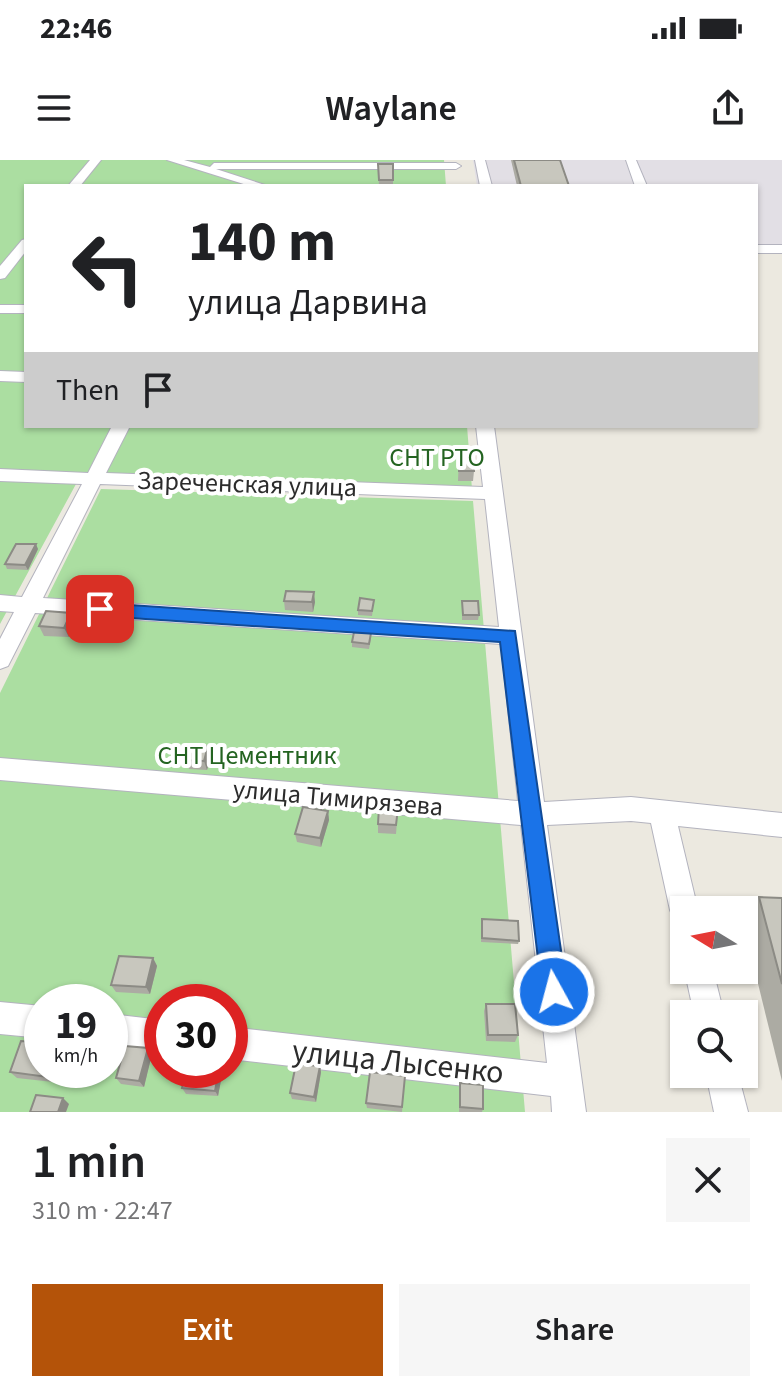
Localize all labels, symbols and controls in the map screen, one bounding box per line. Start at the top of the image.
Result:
text: 22:46 [40,7,112,50]
text: Waylane [325,83,457,134]
icon: menu [32,86,76,130]
icon: share [706,86,750,130]
text: 140 m [188,203,336,282]
icon: left [56,216,160,320]
text: улица Дарвина [188,277,428,328]
icon: arrive [136,368,180,412]
text: Then [56,369,120,412]
park label: СНТ РТО [389,439,485,476]
street label: Зареченская улица [136,462,358,506]
pin [66,575,134,643]
icon: arrive [78,587,122,631]
park label: СНТ Цементник [158,737,337,774]
street label: улица Тимирязева [231,770,445,826]
north arrow [670,896,758,984]
map controls [670,896,758,1088]
position arrow [512,950,596,1034]
speed limit sign: 30 [144,984,248,1088]
text: 19 [55,997,97,1054]
button: search [670,1000,758,1088]
street label: улица Лысенко [290,1028,506,1096]
text: km/h [54,1042,98,1070]
text: 1 min [32,1128,146,1196]
button: close [666,1138,750,1222]
text: 310 m · 22:47 [32,1192,173,1229]
button: Exit [32,1284,383,1376]
button: Share [399,1284,750,1376]

